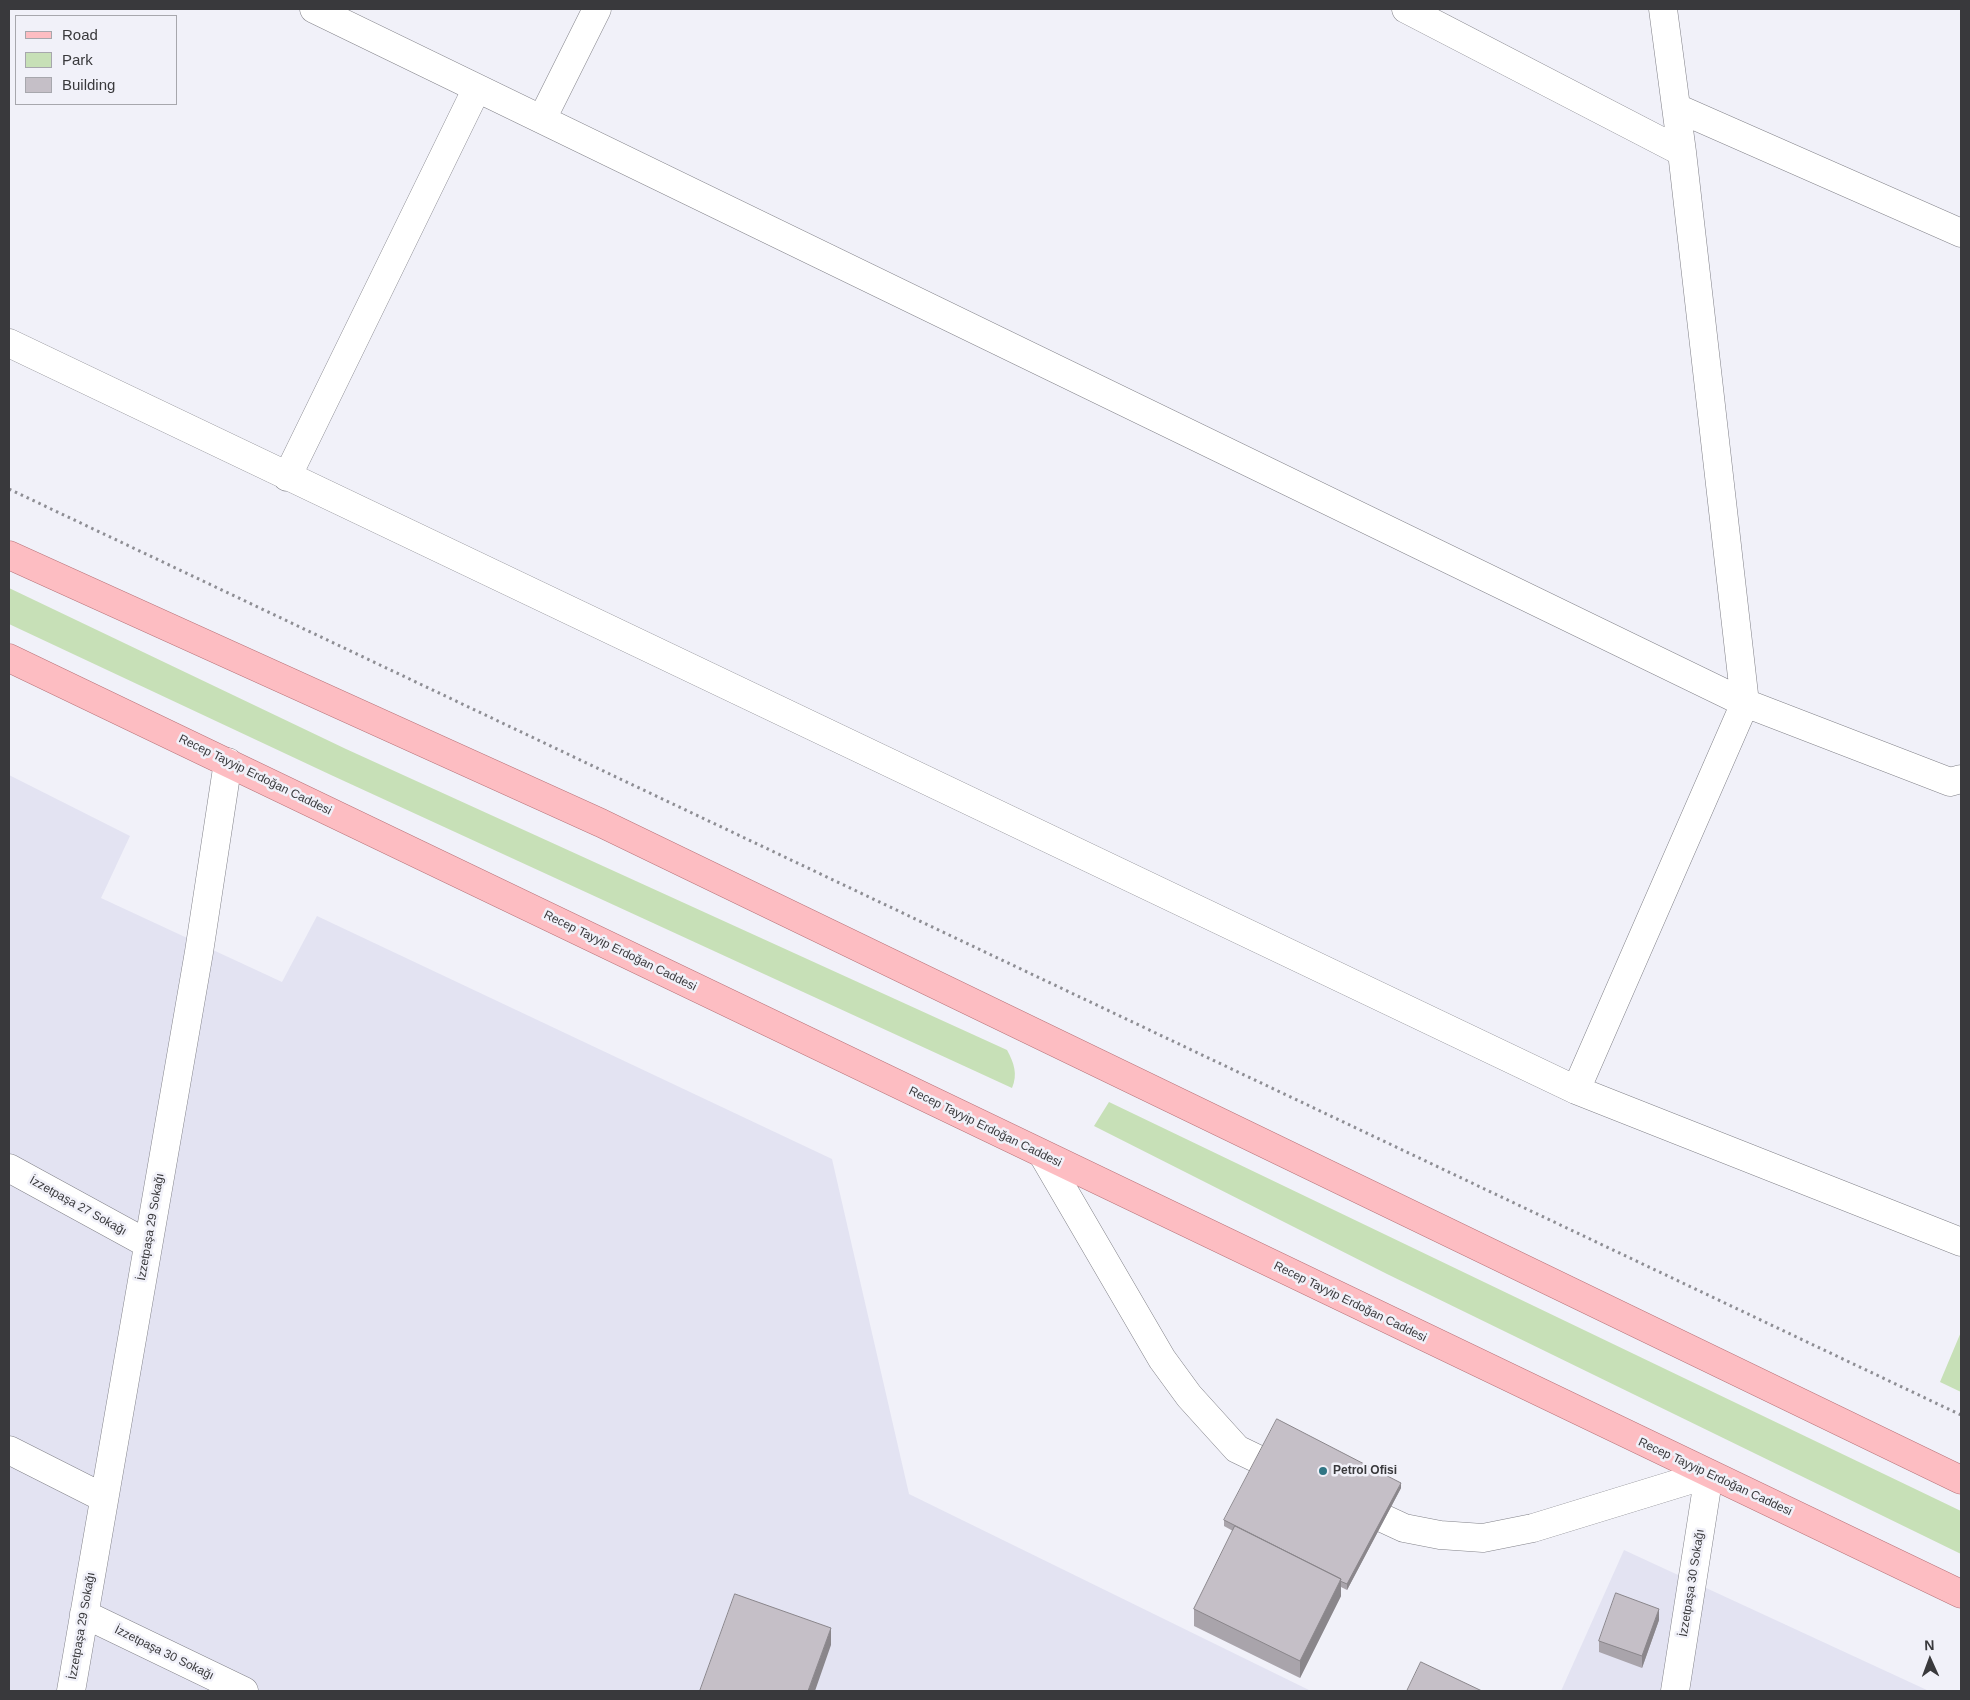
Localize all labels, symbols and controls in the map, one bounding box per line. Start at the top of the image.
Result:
legend [15,15,178,105]
text: Road [62,26,98,43]
text: Park [62,51,93,68]
text: Building [62,76,115,93]
street label: Recep Tayyip Erdoğan Caddesi [176,732,334,818]
street label: Recep Tayyip Erdoğan Caddesi [541,908,699,994]
street label: Recep Tayyip Erdoğan Caddesi [906,1084,1064,1170]
street label: İzzetpaşa 29 Sokağı [134,1172,168,1282]
street label: İzzetpaşa 27 Sokağı [27,1173,129,1239]
street label: Recep Tayyip Erdoğan Caddesi [1271,1259,1429,1345]
street label: Recep Tayyip Erdoğan Caddesi [1636,1435,1794,1519]
place label: Petrol Ofisi [1333,1464,1397,1478]
marker: Petrol Ofisi [1317,1465,1329,1477]
street label: İzzetpaşa 30 Sokağı [1676,1528,1708,1638]
street label: İzzetpaşa 29 Sokağı [65,1571,99,1681]
street label: İzzetpaşa 30 Sokağı [112,1623,216,1683]
north arrow [1905,1635,1955,1685]
text: N [1924,1637,1935,1653]

